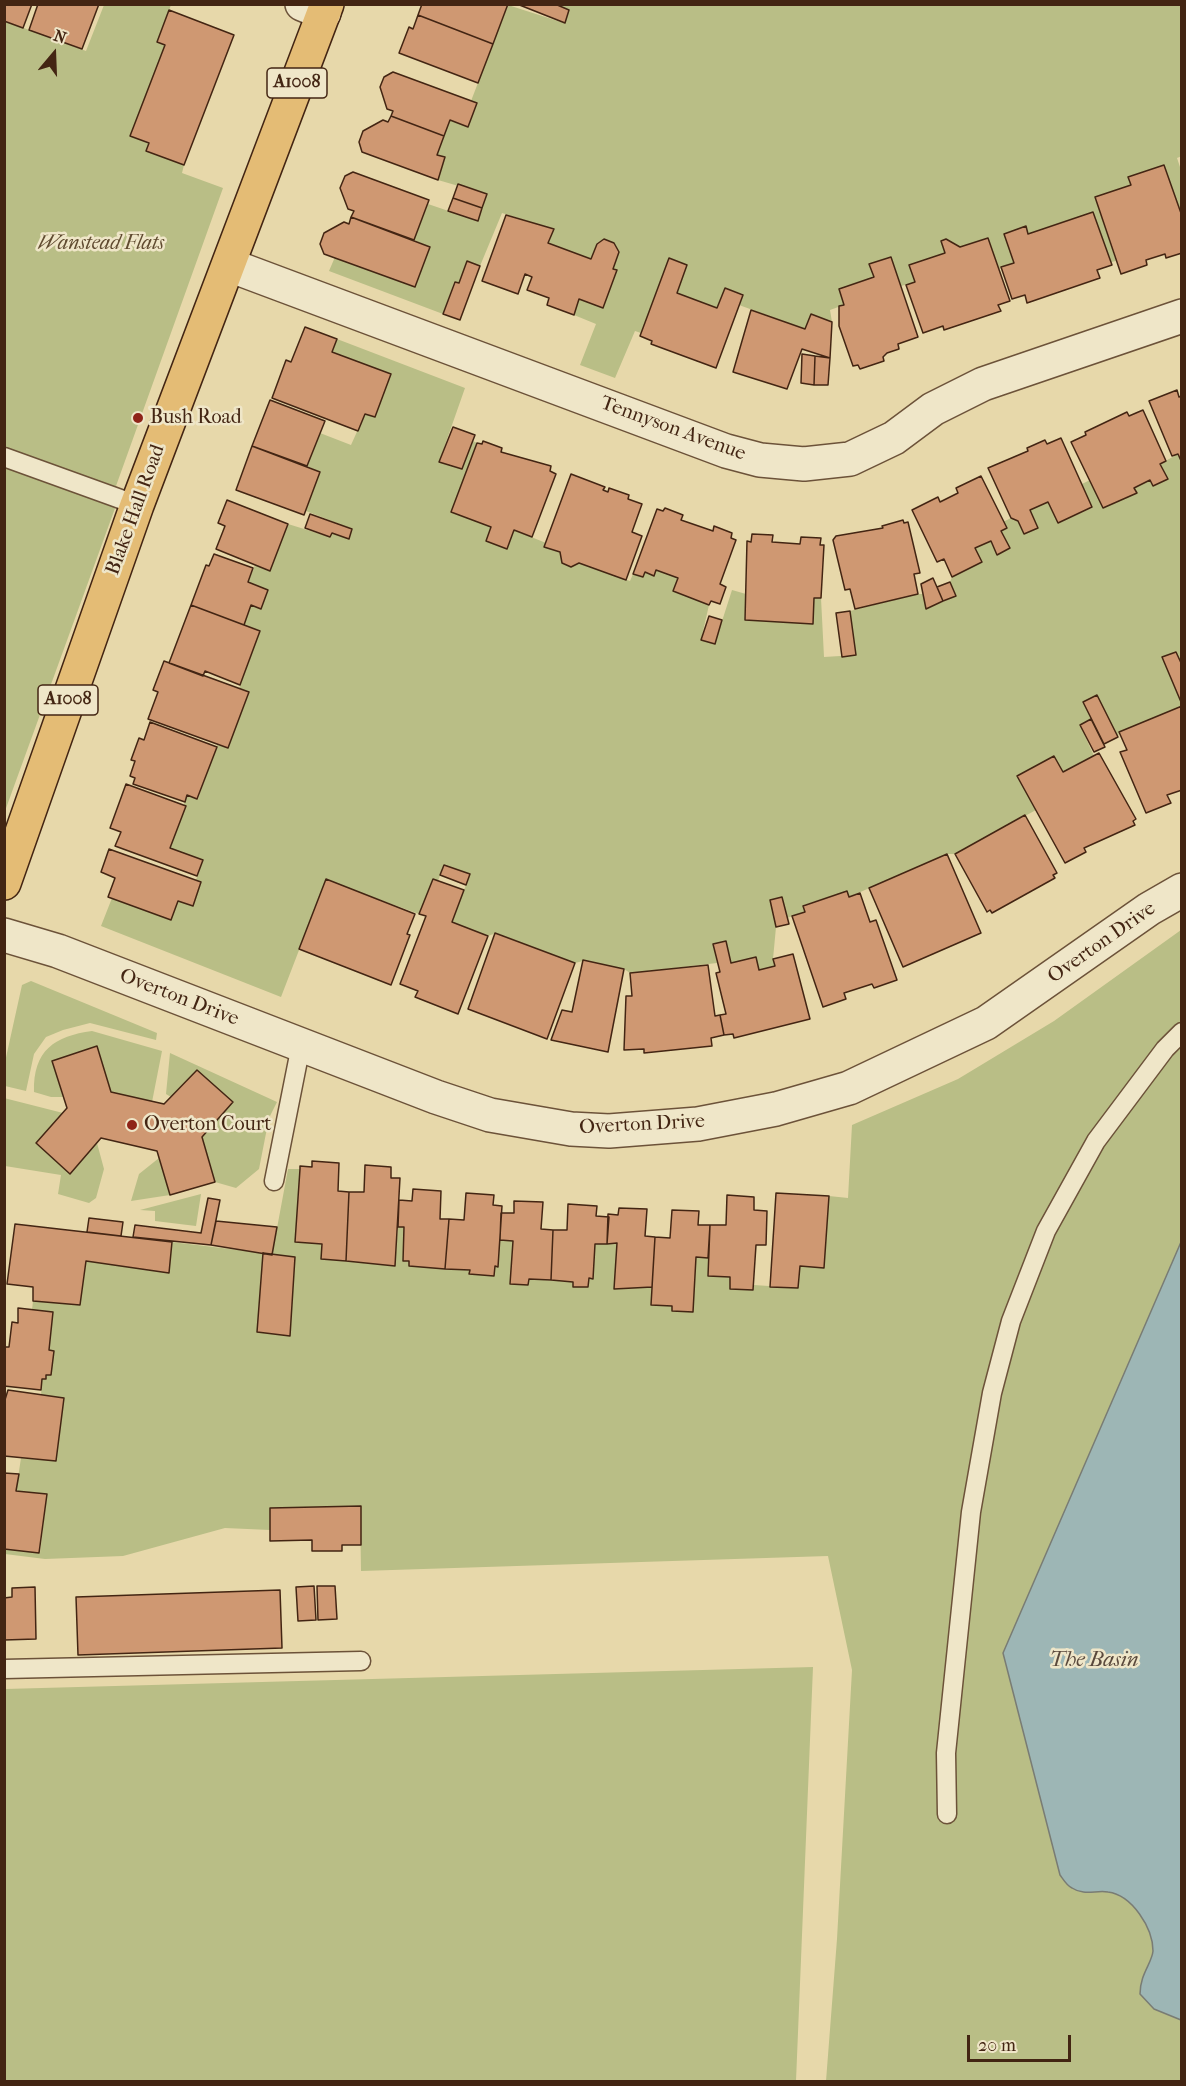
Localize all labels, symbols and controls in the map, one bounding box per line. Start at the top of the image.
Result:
north arrow [24,24,84,84]
text: N [51,26,69,47]
road number: A1008 [267,68,327,98]
park label: Wanstead Flats [38,232,164,256]
street label: Tennyson Avenue [597,392,749,466]
place label: Bush Road [150,406,242,430]
marker: Bush Road [131,411,145,425]
street label: Blake Hall Road [101,442,171,578]
road number: A1008 [38,685,98,715]
street label: Overton Drive [1044,897,1160,989]
street label: Overton Drive [116,964,242,1032]
street label: Overton Drive [579,1110,705,1140]
place label: Overton Court [144,1113,272,1137]
marker: Overton Court [125,1118,139,1132]
water label: The Basin [1050,1648,1138,1674]
scale bar [970,2023,1074,2061]
text: 20 m [978,2035,1016,2056]

